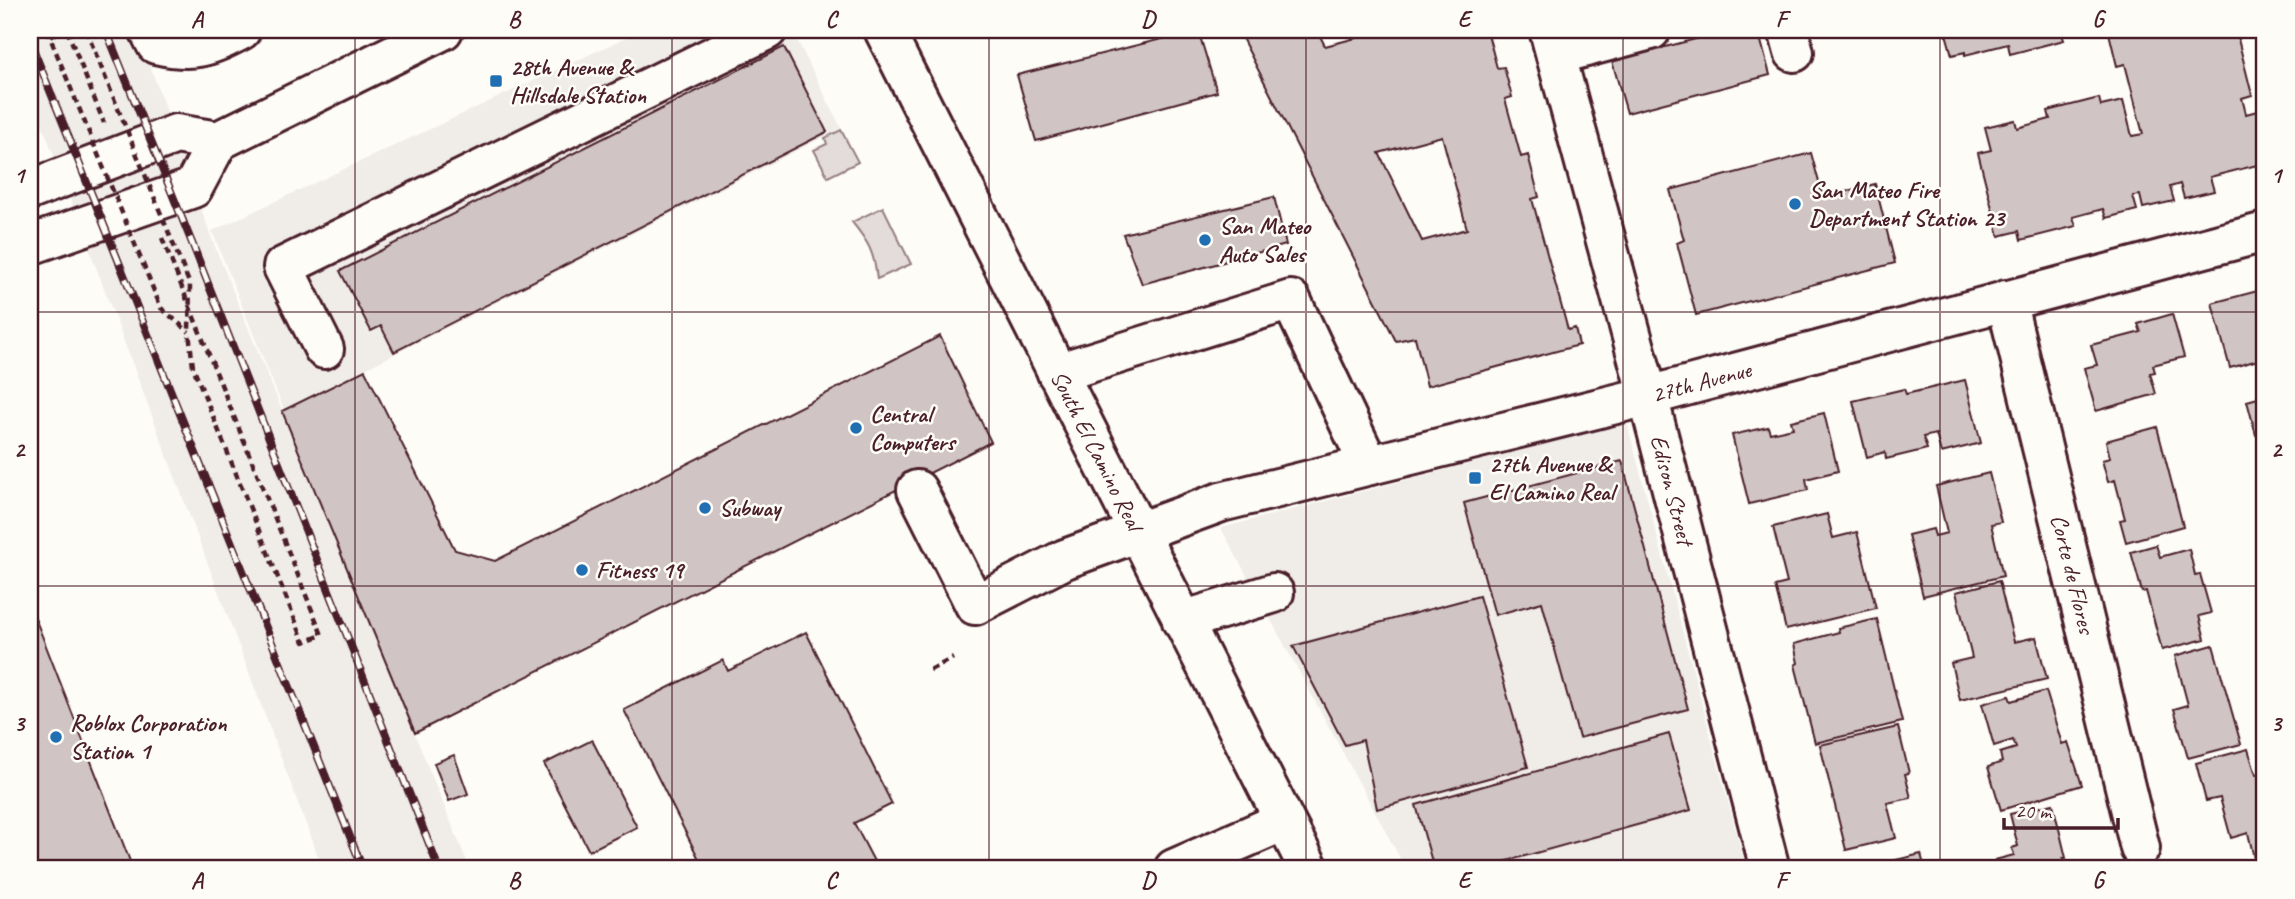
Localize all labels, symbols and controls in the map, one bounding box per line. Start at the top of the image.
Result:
text: A [191,5,205,34]
text: B [508,5,522,34]
text: C [826,5,840,34]
text: D [1141,5,1157,34]
text: E [1458,5,1474,34]
text: F [1776,5,1792,34]
text: G [2092,5,2107,34]
place label: 28th Avenue & Hillsdale Station [510,52,647,110]
marker: 28th Avenue & Hillsdale Station [488,73,504,89]
text: 1 [14,161,27,190]
text: 1 [2271,161,2284,190]
place label: San Mateo Fire Department Station 23 [1809,175,2006,233]
marker: San Mateo Fire Department Station 23 [1787,196,1803,212]
place label: San Mateo Auto Sales [1219,211,1312,269]
marker: San Mateo Auto Sales [1197,232,1213,248]
street label: 27th Avenue [1648,354,1756,409]
street label: South El Camino Real [1044,365,1152,539]
place label: Central Computers [870,399,957,457]
marker: Central Computers [848,420,864,436]
street label: Edison Street [1644,432,1701,551]
text: 2 [14,435,27,464]
text: 2 [2271,435,2284,464]
place label: 27th Avenue & El Camino Real [1489,449,1619,507]
marker: 27th Avenue & El Camino Real [1467,470,1483,486]
place label: Subway [719,493,783,523]
marker: Subway [697,500,713,516]
street label: Corte de Flores [2044,511,2102,638]
place label: Fitness 19 [596,555,686,585]
marker: Fitness 19 [574,562,590,578]
place label: Roblox Corporation Station 1 [70,708,228,766]
text: 3 [14,709,27,738]
text: 3 [2271,709,2284,738]
marker: Roblox Corporation Station 1 [48,729,64,745]
scale bar [2004,787,2118,831]
text: 20 m [2015,798,2053,824]
text: A [191,866,205,895]
text: B [508,866,522,895]
text: C [826,866,840,895]
text: D [1141,866,1157,895]
text: E [1458,866,1474,895]
text: F [1776,866,1792,895]
text: G [2092,866,2107,895]

